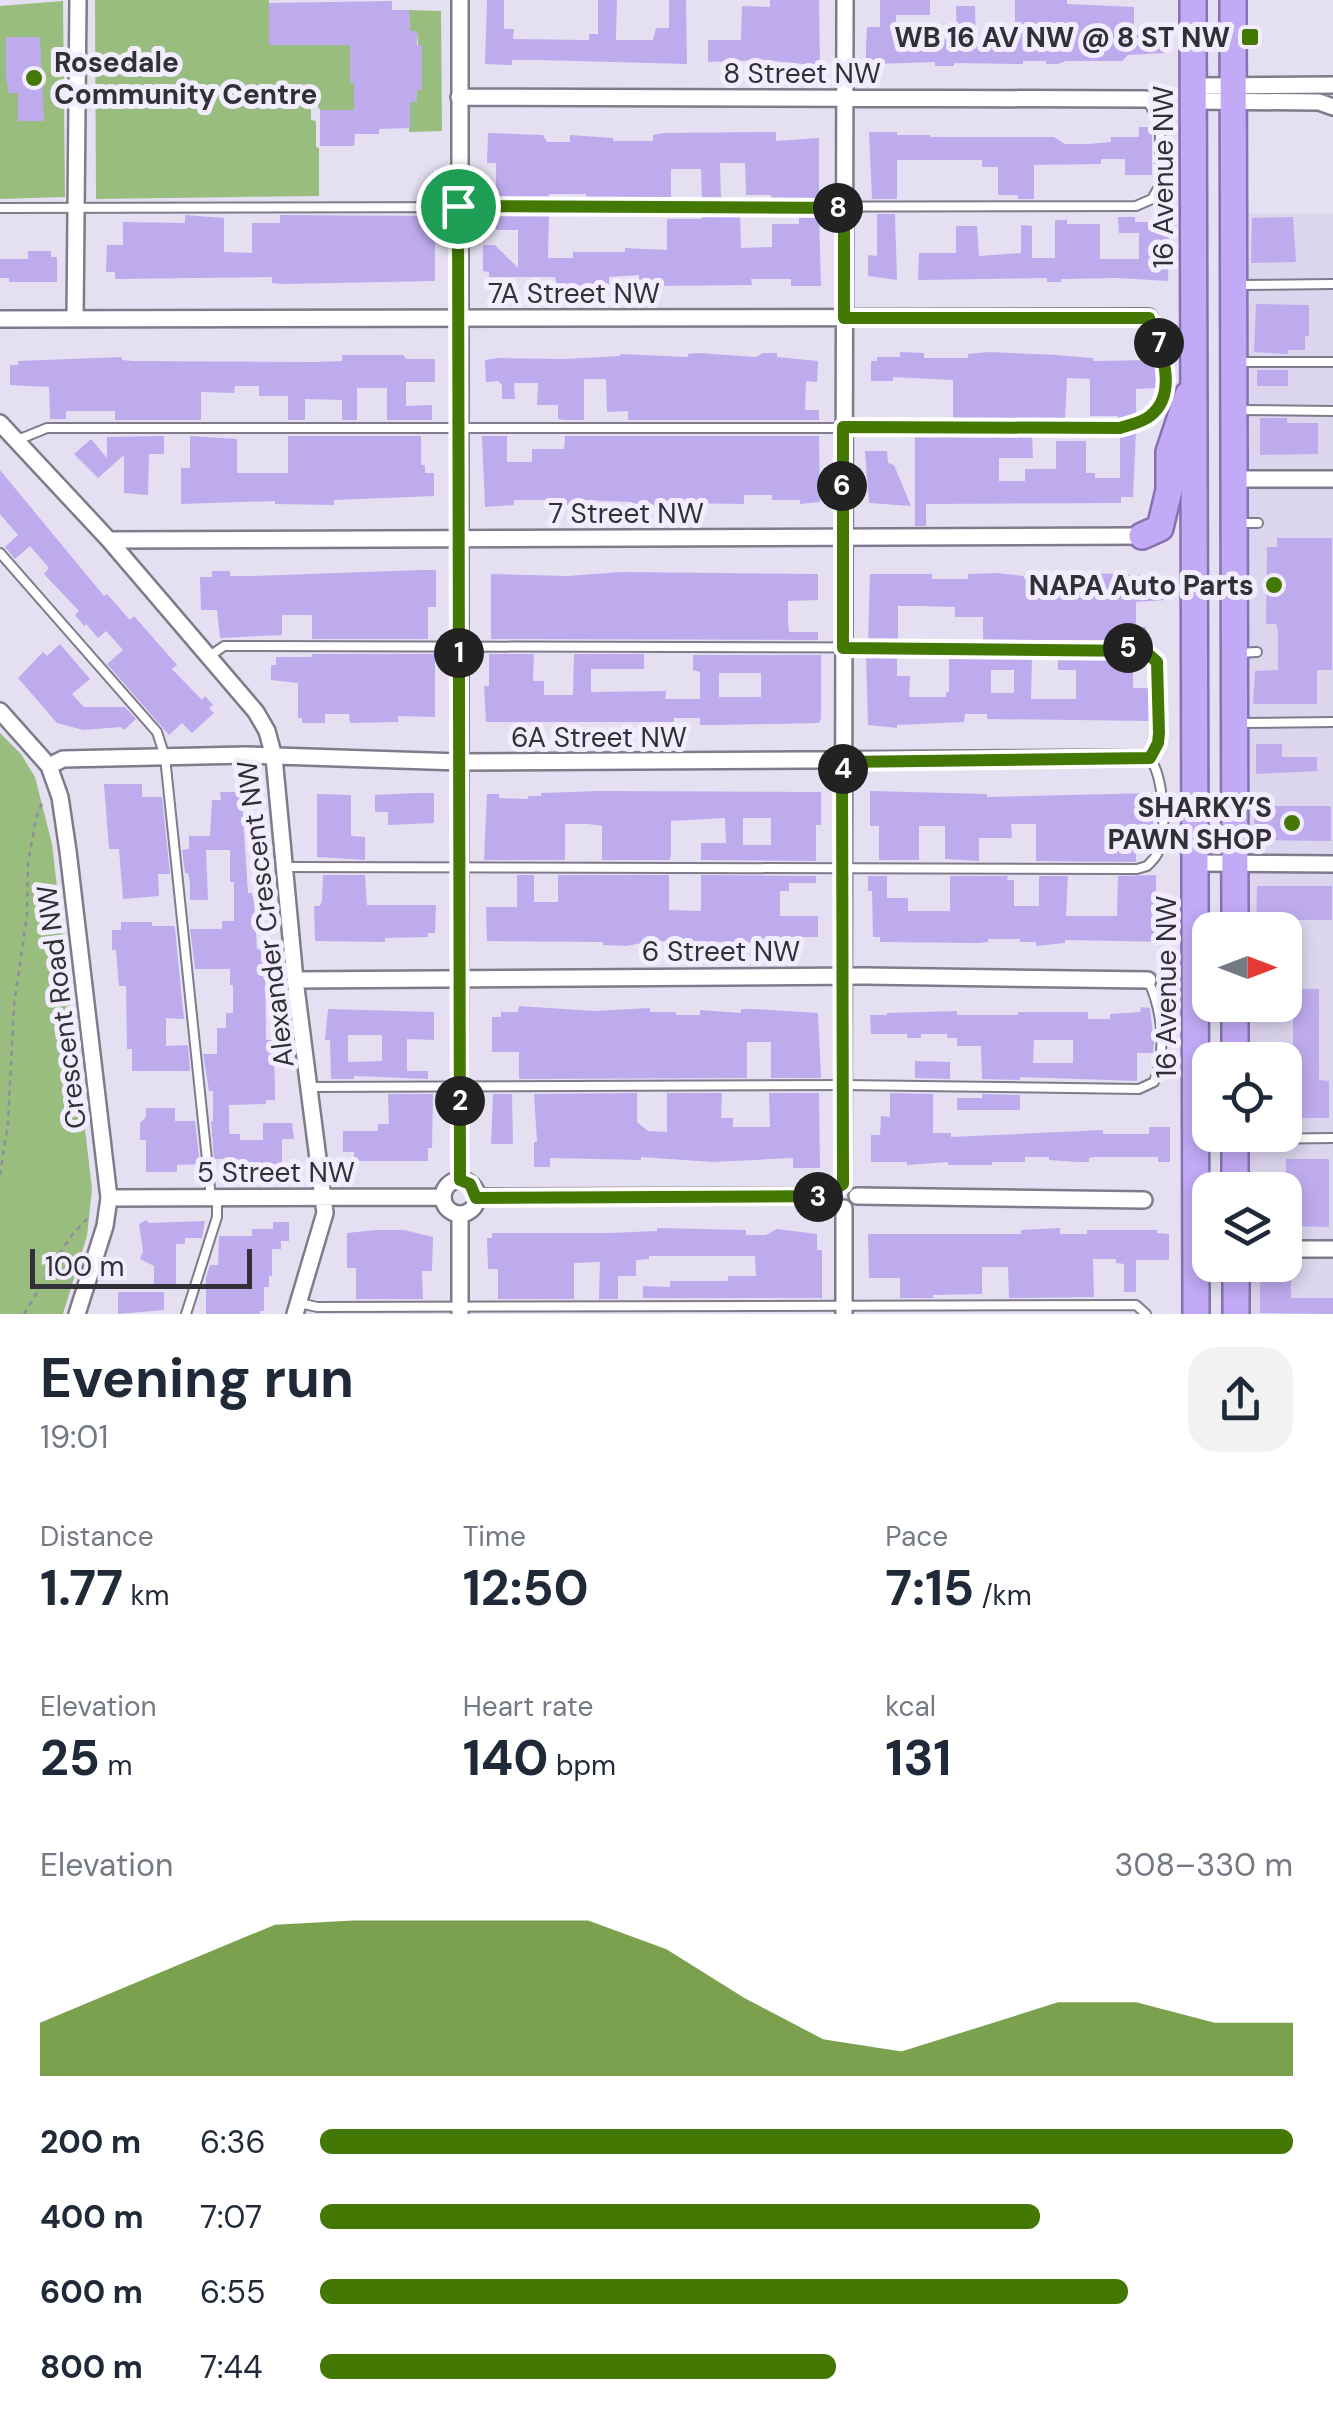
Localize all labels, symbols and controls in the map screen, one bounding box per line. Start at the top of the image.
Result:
place label: WB 16 AV NW @ 8 ST NW [894,19,1230,56]
marker: WB 16 AV NW @ 8 ST NW [1239,26,1261,48]
place label: Rosedale Community Centre [54,44,317,113]
street label: 8 Street NW [723,55,881,92]
marker: Rosedale Community Centre [23,67,45,89]
street label: 16 Avenue NW [1145,86,1182,268]
pin [416,164,501,249]
icon: arrive [431,179,486,234]
pin: 8 [813,183,863,233]
text: 8 [829,189,847,226]
street label: 7A Street NW [488,275,660,312]
pin: 7 [1134,318,1184,368]
text: 7 [1151,324,1167,361]
pin: 6 [817,461,867,511]
text: 6 [833,467,851,504]
street label: 7 Street NW [548,495,704,532]
place label: NAPA Auto Parts [1029,567,1254,604]
marker: NAPA Auto Parts [1263,574,1285,596]
pin: 5 [1103,623,1153,673]
pin: 1 [434,628,484,678]
text: 5 [1119,629,1137,666]
text: 1 [454,634,464,671]
street label: 6A Street NW [511,719,687,756]
pin: 4 [818,744,868,794]
text: 4 [834,750,852,787]
street label: Alexander Crescent NW [228,758,303,1070]
place label: SHARKY’S PAWN SHOP [1107,789,1272,858]
marker: SHARKY’S PAWN SHOP [1281,812,1303,834]
street label: Crescent Road NW [28,883,95,1131]
street label: 16 Avenue NW [1148,896,1185,1078]
north arrow [1192,912,1302,1022]
map controls [1192,912,1302,1282]
street label: 6 Street NW [642,933,800,970]
button: locate [1192,1042,1302,1152]
pin: 2 [435,1076,485,1126]
text: 2 [452,1082,468,1119]
street label: 5 Street NW [197,1154,355,1191]
pin: 3 [793,1172,843,1222]
button: layers [1192,1172,1302,1282]
text: 3 [810,1178,826,1215]
scale bar [30,1244,252,1288]
text: 100 m [45,1248,124,1285]
text: Evening run [40,1342,354,1414]
button: share [1188,1347,1293,1452]
text: 19:01 [40,1416,108,1458]
text: Distance [40,1518,154,1555]
text: Time [463,1518,526,1555]
text: Pace [885,1518,948,1555]
text: 1.77 [40,1555,123,1621]
text: 12:50 [463,1555,589,1621]
text: 7:15 [885,1555,974,1621]
text: km [123,1577,170,1614]
text: /km [974,1577,1032,1614]
text: Elevation [40,1688,157,1725]
text: Heart rate [463,1688,593,1725]
text: kcal [885,1688,936,1725]
text: 25 [40,1725,100,1791]
text: 140 [463,1725,549,1791]
text: 131 [885,1725,952,1791]
text: m [100,1747,132,1784]
text: bpm [549,1747,616,1784]
text: Elevation [40,1844,173,1886]
text: 308–330 m [1115,1844,1293,1886]
text: 200 m [40,2121,141,2163]
text: 6:36 [200,2121,266,2163]
text: 400 m [40,2196,144,2238]
text: 7:07 [200,2196,262,2238]
text: 600 m [40,2271,143,2313]
text: 6:55 [200,2271,266,2313]
text: 800 m [40,2346,143,2388]
text: 7:44 [200,2346,262,2388]

